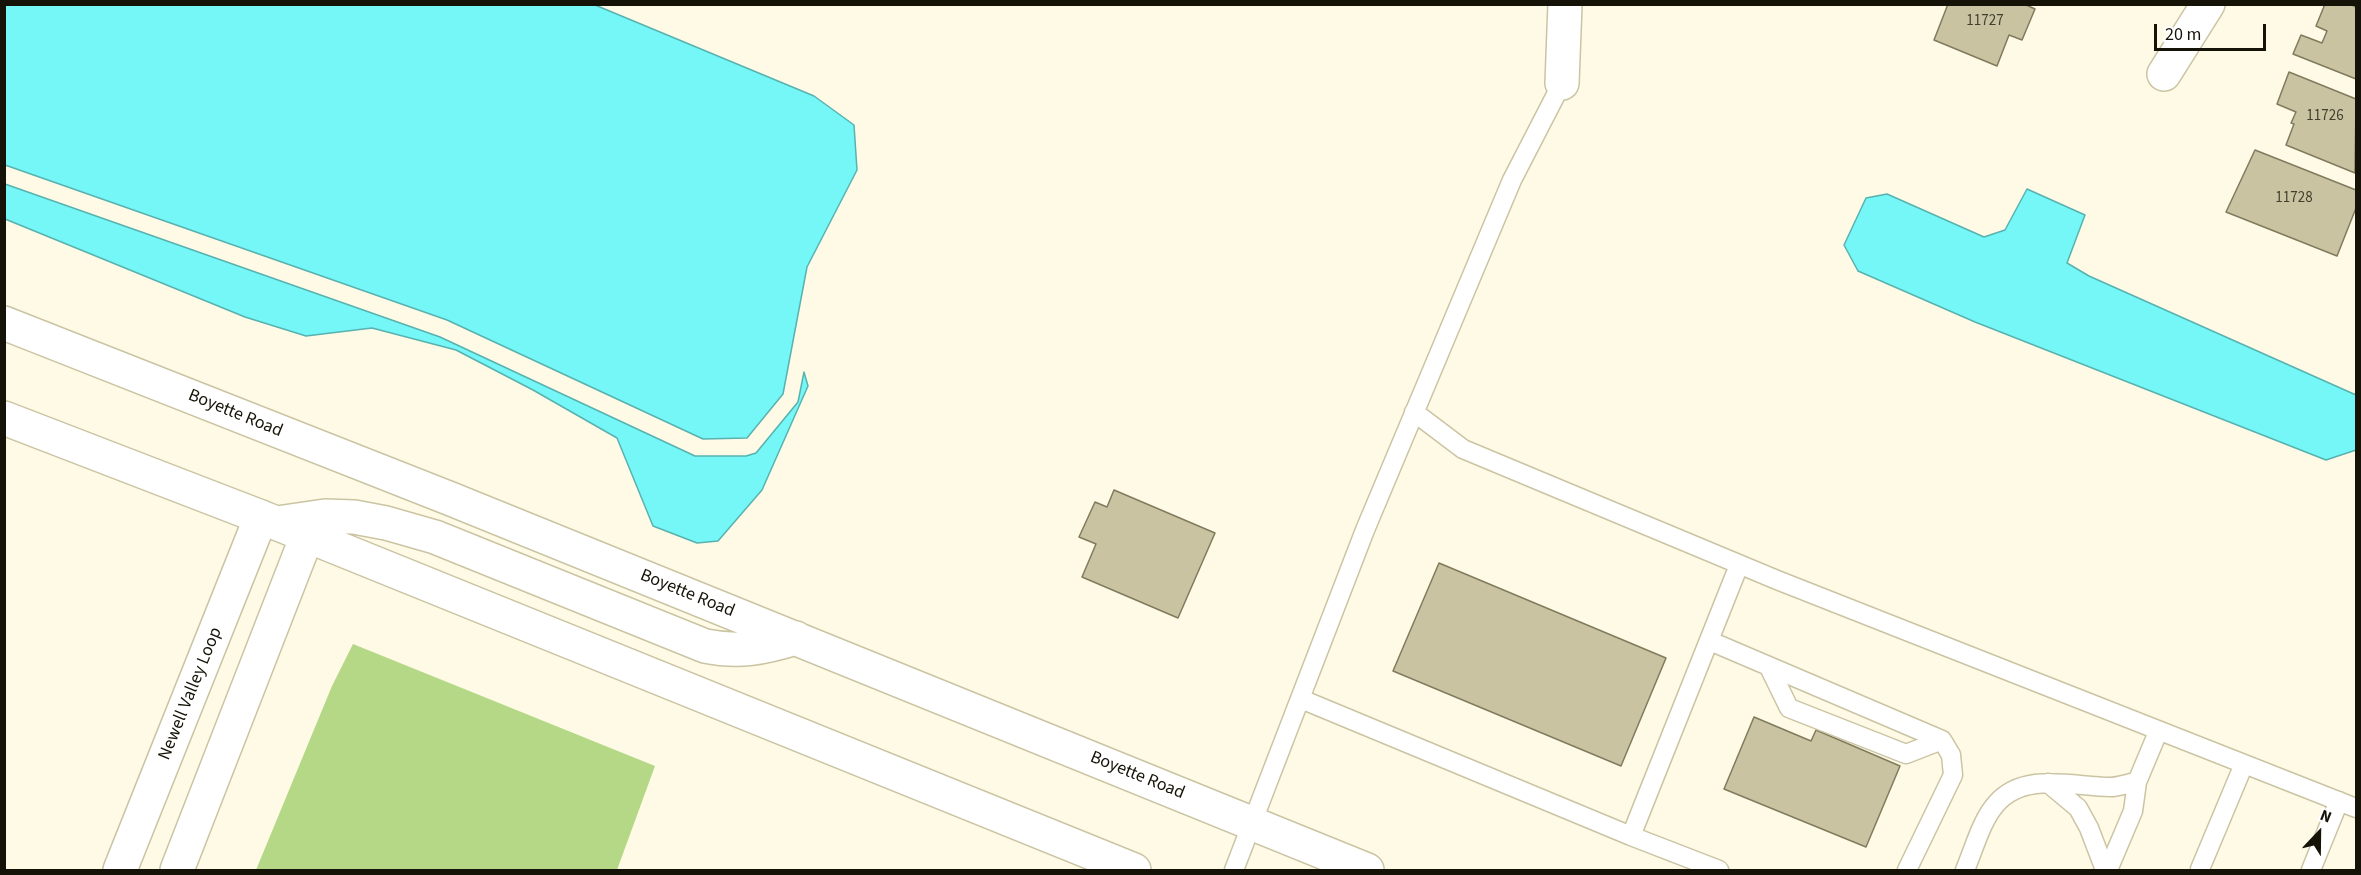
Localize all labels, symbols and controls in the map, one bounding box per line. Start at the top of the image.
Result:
scale bar [2157,12,2270,50]
house number: 11727 [1966,13,2004,31]
text: 20 m [2165,22,2201,47]
house number: 11726 [2306,108,2344,126]
house number: 11728 [2275,190,2313,208]
street label: Boyette Road [185,385,285,443]
street label: Boyette Road [637,565,737,623]
street label: Newell Valley Loop [154,624,228,764]
street label: Boyette Road [1087,747,1187,805]
north arrow [2289,803,2349,863]
text: N [2317,804,2335,828]

